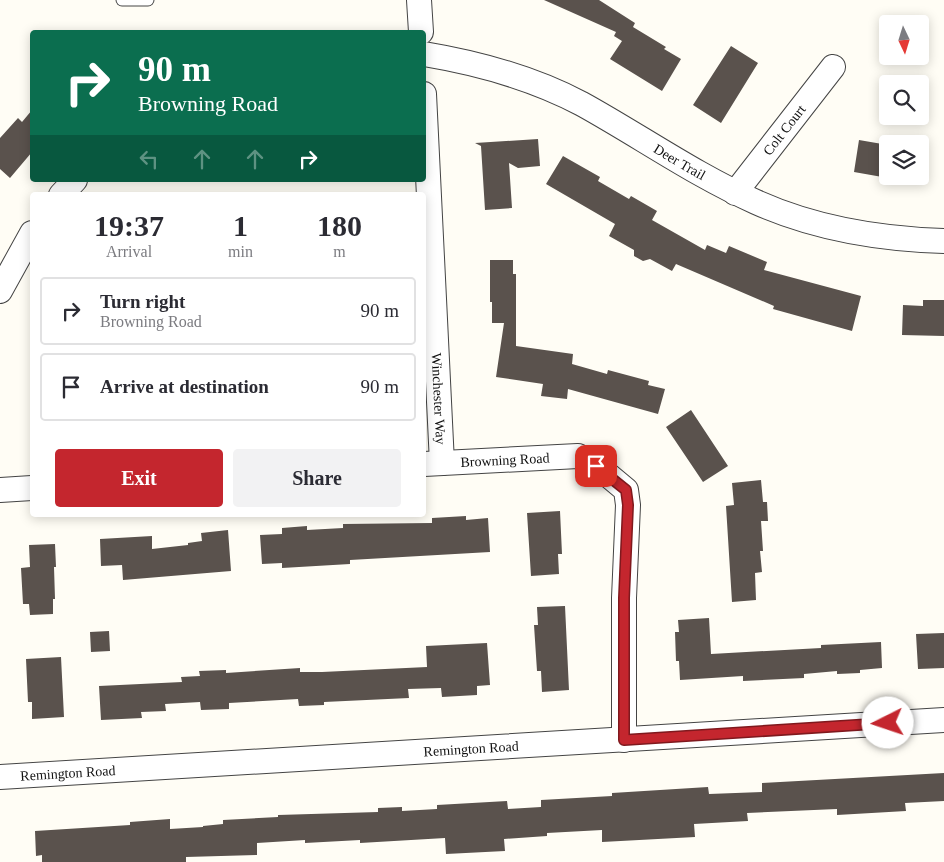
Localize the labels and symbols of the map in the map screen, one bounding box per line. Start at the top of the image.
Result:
north arrow [879,15,929,65]
street label: Colt Court [760,102,808,158]
street label: Deer Trail [651,141,708,183]
street label: Winchester Way [429,352,449,445]
pin [575,445,617,487]
street label: Browning Road [460,450,550,470]
position arrow [861,696,913,748]
street label: Remington Road [423,738,519,759]
street label: Remington Road [20,763,116,783]

